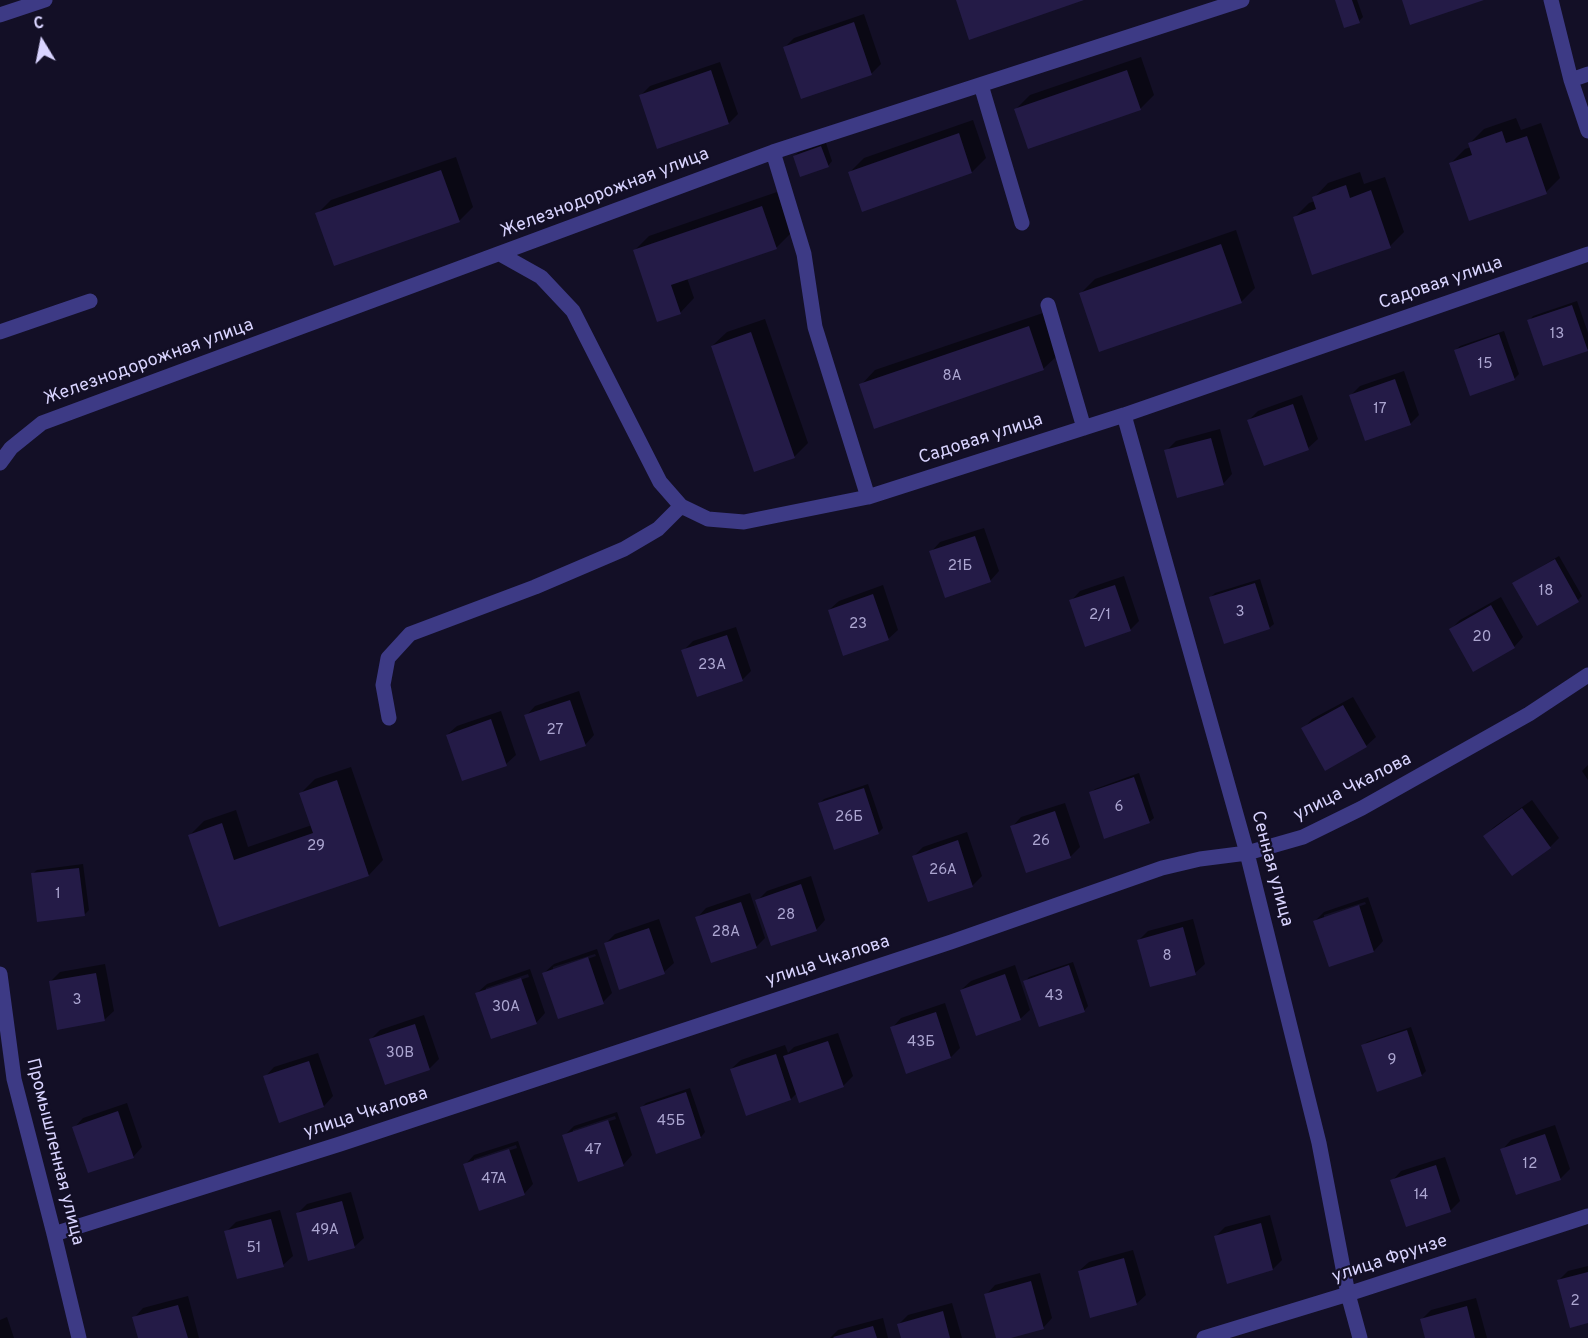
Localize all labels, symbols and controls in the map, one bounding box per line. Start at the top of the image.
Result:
north arrow [12,12,72,72]
text: С [32,14,46,35]
street label: Железнодорожная улица [498,144,712,244]
street label: Садовая улица [1376,253,1506,315]
street label: Железнодорожная улица [41,315,257,411]
house number: 13 [1550,326,1564,344]
house number: 15 [1478,356,1492,374]
house number: 8А [942,368,962,386]
house number: 17 [1373,401,1387,419]
street label: Садовая улица [916,410,1046,470]
house number: 21Б [948,558,972,576]
house number: 18 [1539,583,1553,601]
house number: 3 [1235,604,1245,622]
house number: 2/1 [1089,607,1111,625]
house number: 23 [849,616,867,634]
house number: 20 [1473,629,1491,647]
house number: 23А [698,657,726,675]
house number: 27 [547,722,563,740]
street label: улица Чкалова [1291,749,1415,827]
house number: 6 [1115,799,1123,817]
house number: 26Б [835,809,863,827]
street label: Сенная улица [1245,809,1297,929]
house number: 26 [1032,833,1050,851]
house number: 29 [307,838,325,856]
house number: 26А [929,862,957,880]
house number: 1 [55,886,61,904]
house number: 28 [777,907,795,925]
house number: 28А [712,924,740,942]
street label: улица Чкалова [763,932,893,992]
house number: 8 [1162,948,1172,966]
house number: 43 [1045,988,1063,1006]
house number: 3 [72,992,82,1010]
house number: 30А [492,999,520,1017]
house number: 43Б [907,1034,935,1052]
house number: 30В [386,1045,414,1063]
house number: 9 [1388,1052,1396,1070]
street label: Промышленная улица [20,1056,88,1248]
street label: улица Чкалова [301,1084,431,1144]
house number: 45Б [657,1113,685,1131]
house number: 47 [585,1142,601,1160]
house number: 12 [1523,1156,1537,1174]
house number: 47А [481,1171,507,1189]
house number: 14 [1414,1187,1428,1205]
house number: 49А [311,1222,339,1240]
street label: улица Фрунзе [1330,1231,1450,1289]
house number: 51 [247,1240,261,1258]
house number: 2 [1570,1293,1580,1311]

